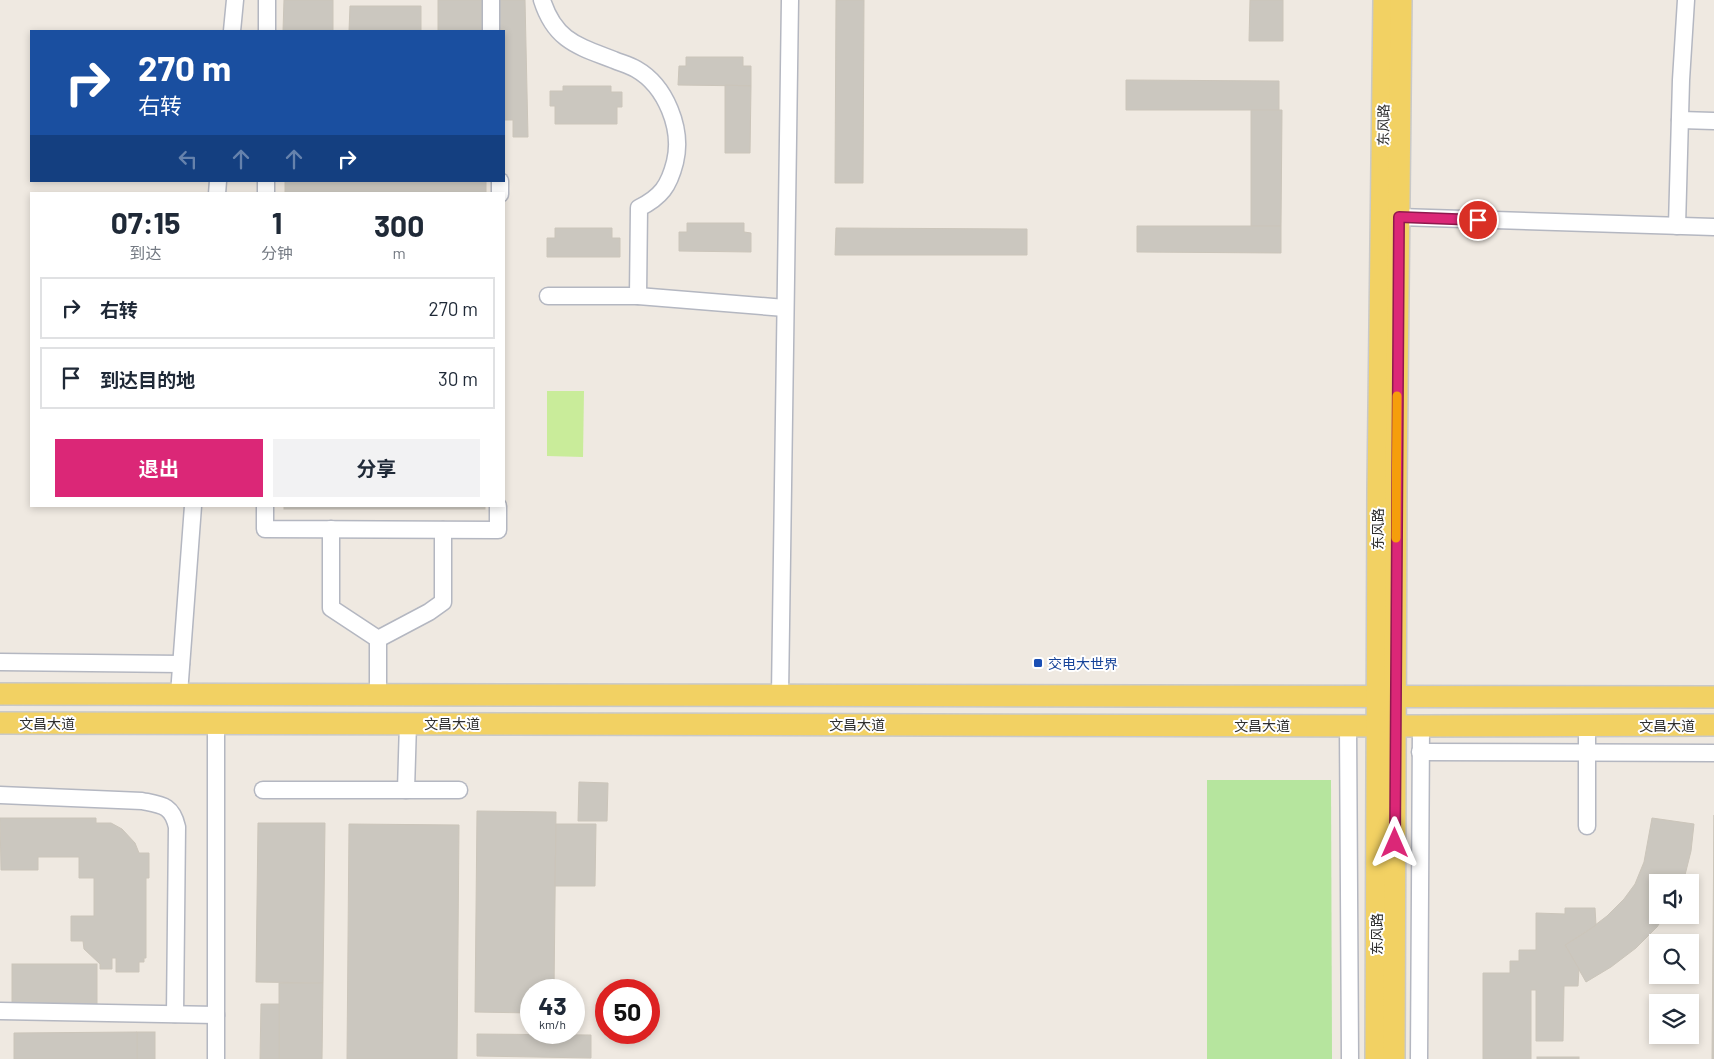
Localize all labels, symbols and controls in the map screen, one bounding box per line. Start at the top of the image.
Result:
text: 270 m [138,46,231,88]
icon: right [55,50,120,115]
text: 右转 [138,92,182,118]
street label: 东风路 [1374,104,1392,146]
icon: left [174,145,202,173]
icon: ahead [227,145,255,173]
icon: ahead [280,145,308,173]
icon: right [333,145,361,173]
pin [1457,199,1499,241]
text: 07:15 [111,204,180,240]
text: 1 [272,204,282,240]
icon: arrive [1464,206,1492,234]
text: 300 [374,207,424,243]
text: 到达 [130,243,162,262]
text: 分钟 [261,243,293,262]
text: m [392,243,406,262]
icon: right [57,294,85,322]
text: 270 m [429,297,478,320]
text: 右转 [100,298,138,321]
icon: arrive [57,364,85,392]
text: 30 m [438,367,478,390]
text: 到达目的地 [100,368,195,391]
button: 退出 [55,439,263,497]
button: 分享 [273,439,480,497]
street label: 东风路 [1369,508,1386,550]
place label: 交电大世界 [1048,655,1118,672]
marker: 交电大世界 [1032,657,1044,669]
street label: 文昌大道 [19,715,75,732]
street label: 文昌大道 [424,715,480,732]
street label: 文昌大道 [829,716,885,733]
street label: 文昌大道 [1234,717,1290,734]
street label: 文昌大道 [1639,717,1695,734]
position arrow [1368,816,1420,868]
map controls [1649,874,1699,1044]
button: sound [1649,874,1699,924]
street label: 东风路 [1368,913,1385,955]
button: search [1649,934,1699,984]
speed limit sign: 50 [595,979,660,1044]
text: 43 [538,990,567,1020]
button: layers [1649,994,1699,1044]
text: km/h [539,1017,566,1031]

